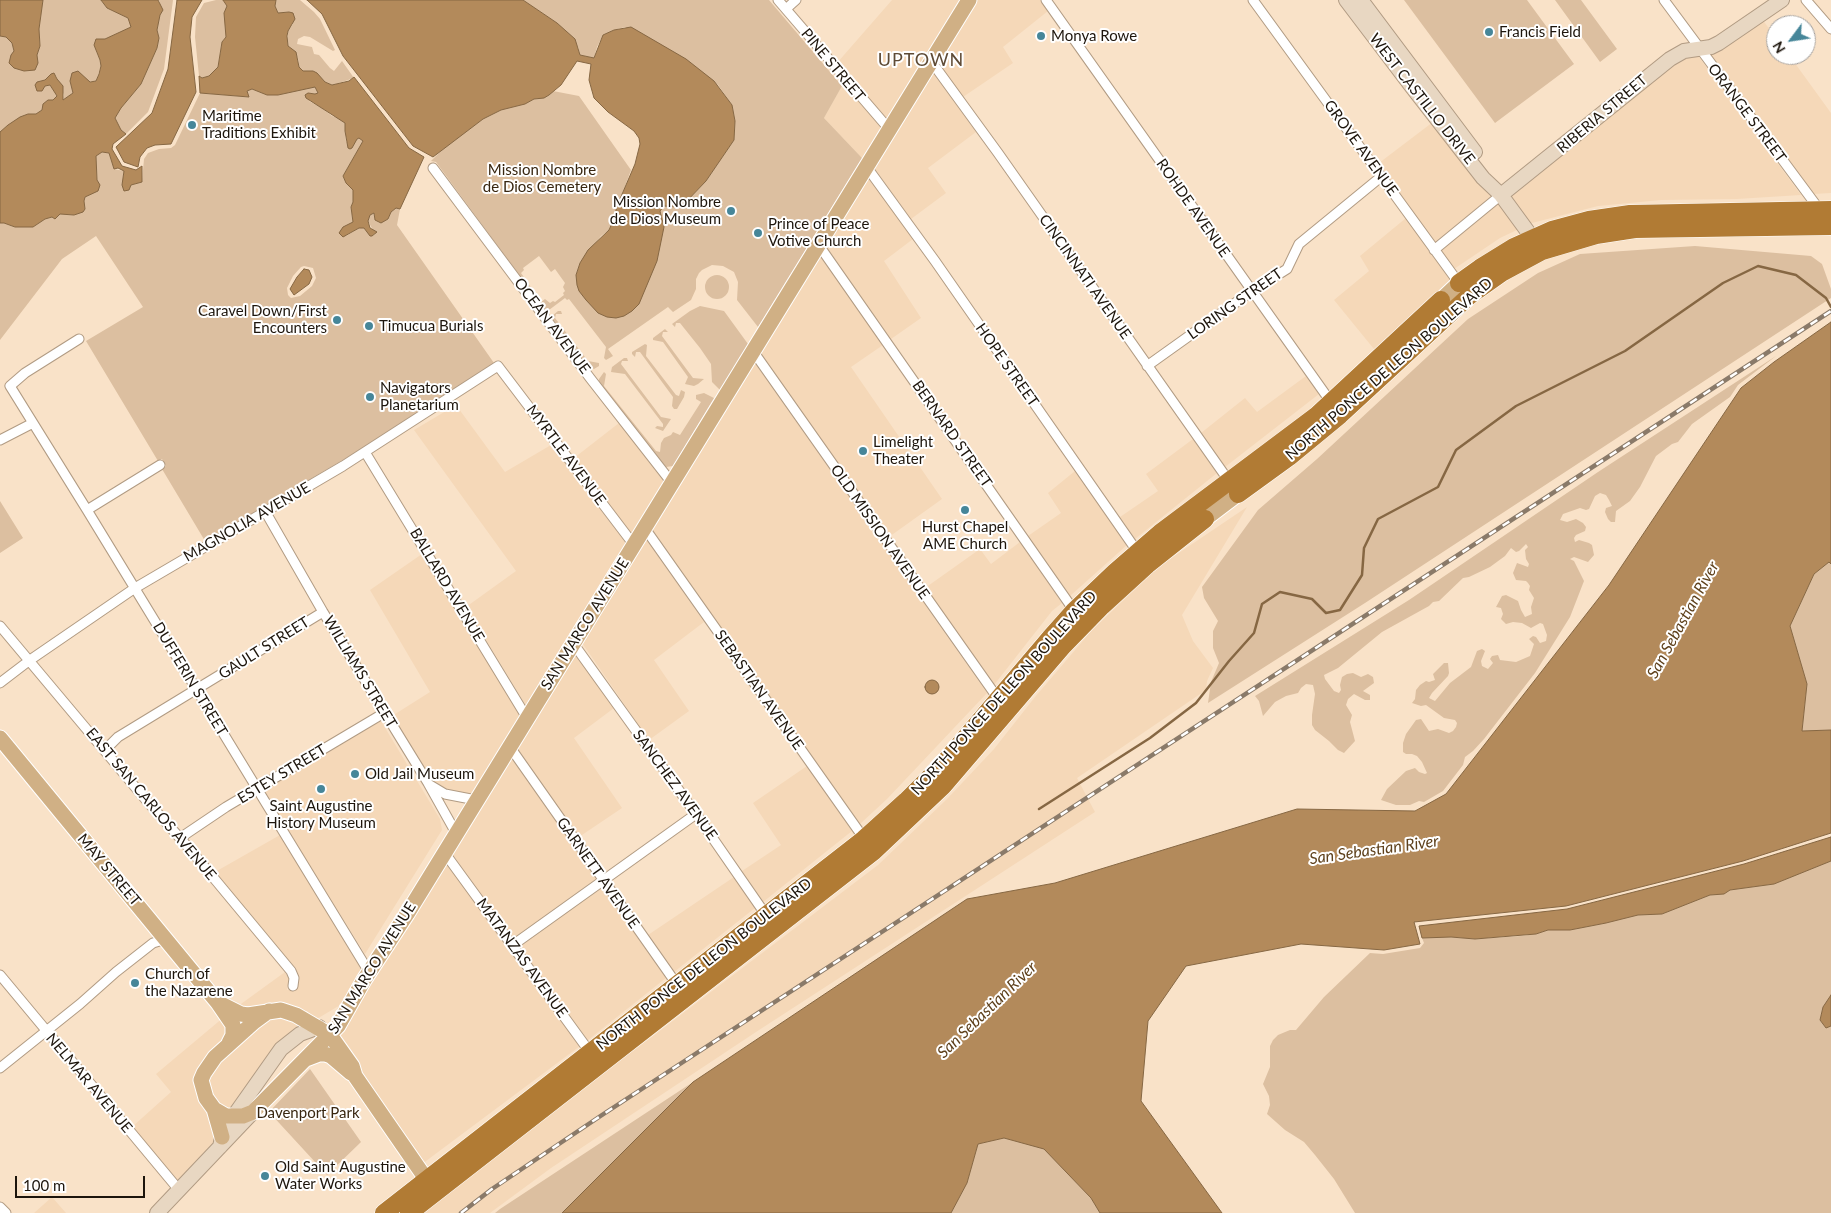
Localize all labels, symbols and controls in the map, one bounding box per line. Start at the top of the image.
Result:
north arrow [1766,15,1816,65]
place label: Francis Field [1499,23,1581,41]
street label: PINE STREET [797,25,869,105]
marker: Francis Field [1483,26,1495,38]
place label: Monya Rowe [1051,27,1137,45]
marker: Monya Rowe [1035,30,1047,42]
street label: WEST CASTILLO DRIVE [1365,30,1479,168]
text: N [1769,38,1789,56]
district label: UPTOWN [877,49,965,71]
street label: ORANGE STREET [1704,60,1790,166]
street label: RIBERIA STREET [1553,71,1651,157]
street label: GROVE AVENUE [1320,97,1402,199]
place label: Maritime Traditions Exhibit [202,107,316,142]
marker: Maritime Traditions Exhibit [186,119,198,131]
street label: ROHDE AVENUE [1152,155,1234,261]
park label: Mission Nombre de Dios Cemetery [483,161,601,196]
place label: Mission Nombre de Dios Museum [610,193,721,228]
marker: Mission Nombre de Dios Museum [725,205,737,217]
street label: CINCINNATI AVENUE [1035,211,1135,343]
place label: Prince of Peace Votive Church [768,215,869,250]
marker: Prince of Peace Votive Church [752,227,764,239]
street label: LORING STREET [1184,265,1286,343]
street label: OCEAN AVENUE [510,274,594,378]
street label: NORTH PONCE DE LEON BOULEVARD [1282,274,1496,464]
place label: Caravel Down/First Encounters [198,302,327,337]
marker: Caravel Down/First Encounters [331,314,343,326]
place label: Timucua Burials [379,317,483,335]
marker: Timucua Burials [363,320,375,332]
street label: HOPE STREET [972,320,1042,410]
street label: BERNARD STREET [908,377,996,491]
place label: Navigators Planetarium [380,379,459,414]
marker: Navigators Planetarium [364,391,376,403]
street label: MYRTLE AVENUE [522,401,610,509]
place label: Limelight Theater [873,433,933,468]
marker: Limelight Theater [857,445,869,457]
street label: OLD MISSION AVENUE [827,461,933,603]
street label: MAGNOLIA AVENUE [180,478,314,566]
marker: Hurst Chapel AME Church [959,504,971,516]
place label: Hurst Chapel AME Church [922,518,1008,553]
street label: BALLARD AVENUE [406,525,488,645]
street label: SAN MARCO AVENUE [537,555,633,693]
water label: San Sebastian River [1643,558,1723,682]
street label: NORTH PONCE DE LEON BOULEVARD [908,587,1100,799]
street label: GAULT STREET [215,613,313,683]
street label: WILLIAMS STREET [319,613,401,731]
street label: DUFFERIN STREET [149,619,231,739]
street label: SEBASTIAN AVENUE [711,626,807,754]
street label: EAST SAN CARLOS AVENUE [82,724,220,884]
street label: SANCHEZ AVENUE [629,726,721,844]
street label: ESTEY STREET [234,741,330,807]
place label: Old Jail Museum [365,765,474,783]
marker: Old Jail Museum [349,768,361,780]
marker: Saint Augustine History Museum [315,783,327,795]
place label: Saint Augustine History Museum [266,797,376,832]
street label: GARNETT AVENUE [553,814,643,932]
street label: MAY STREET [74,830,144,910]
water label: San Sebastian River [1308,831,1440,869]
street label: NORTH PONCE DE LEON BOULEVARD [593,874,815,1054]
street label: MATANZAS AVENUE [473,895,571,1021]
street label: SAN MARCO AVENUE [324,899,420,1037]
water label: San Sebastian River [933,958,1041,1062]
place label: Church of the Nazarene [145,965,233,1000]
marker: Church of the Nazarene [129,977,141,989]
street label: NELMAR AVENUE [42,1030,136,1136]
park label: Davenport Park [256,1104,360,1122]
place label: Old Saint Augustine Water Works [275,1158,406,1193]
scale bar [18,1166,148,1198]
marker: Old Saint Augustine Water Works [259,1170,271,1182]
text: 100 m [23,1176,65,1194]

